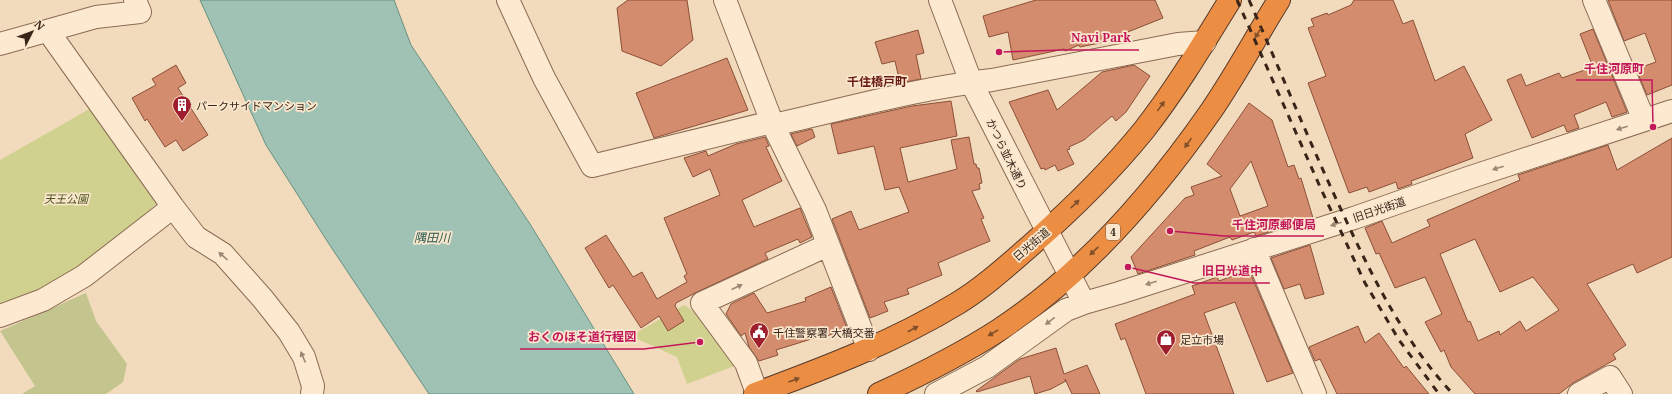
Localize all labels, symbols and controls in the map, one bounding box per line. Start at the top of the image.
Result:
north arrow [12,12,52,52]
text: N [31,17,48,33]
callout: Navi Park [1063,26,1139,50]
one-way arrow [1255,27,1262,39]
text: Navi Park [1071,29,1131,46]
callout: 千住河原町 [1576,56,1652,80]
text: 千住河原町 [1584,60,1644,77]
district label: 千住橋戸町 [847,73,907,90]
building icon: パークサイドマンション [171,94,193,122]
place label: パークサイドマンション [196,98,317,113]
one-way arrow [1157,101,1165,112]
street label: かつら並木通り [983,116,1031,192]
one-way arrow [1615,125,1627,131]
one-way arrow [1184,137,1192,148]
one-way arrow [1492,165,1504,171]
park label: 天王公園 [44,191,90,206]
street label: 旧日光街道 [1351,193,1407,225]
one-way arrow [1070,199,1080,209]
callout: 千住河原郵便局 [1224,212,1324,236]
text: 千住河原郵便局 [1232,216,1316,233]
one-way arrow [1329,221,1341,227]
street label: 日光街道 [1009,224,1053,264]
road number: 4 [1106,224,1120,240]
water label: 隅田川 [414,229,452,246]
one-way arrow [1089,246,1099,256]
one-way arrow [217,251,228,260]
callout: 旧日光道中 [1194,259,1270,283]
text: 旧日光道中 [1202,262,1262,279]
one-way arrow [1144,280,1156,286]
one-way arrow [731,284,743,290]
one-way arrow [1044,317,1055,326]
public building icon: 千住警察署 大橋交番 [748,321,770,349]
callout: おくのほそ道行程図 [520,325,644,349]
place label: 千住警察署 大橋交番 [773,325,875,340]
one-way arrow [907,325,919,332]
text: おくのほそ道行程図 [528,328,636,345]
shop icon: 足立市場 [1155,328,1177,356]
one-way arrow [987,330,999,337]
place label: 足立市場 [1180,332,1224,347]
one-way arrow [300,350,306,362]
one-way arrow [788,377,800,383]

